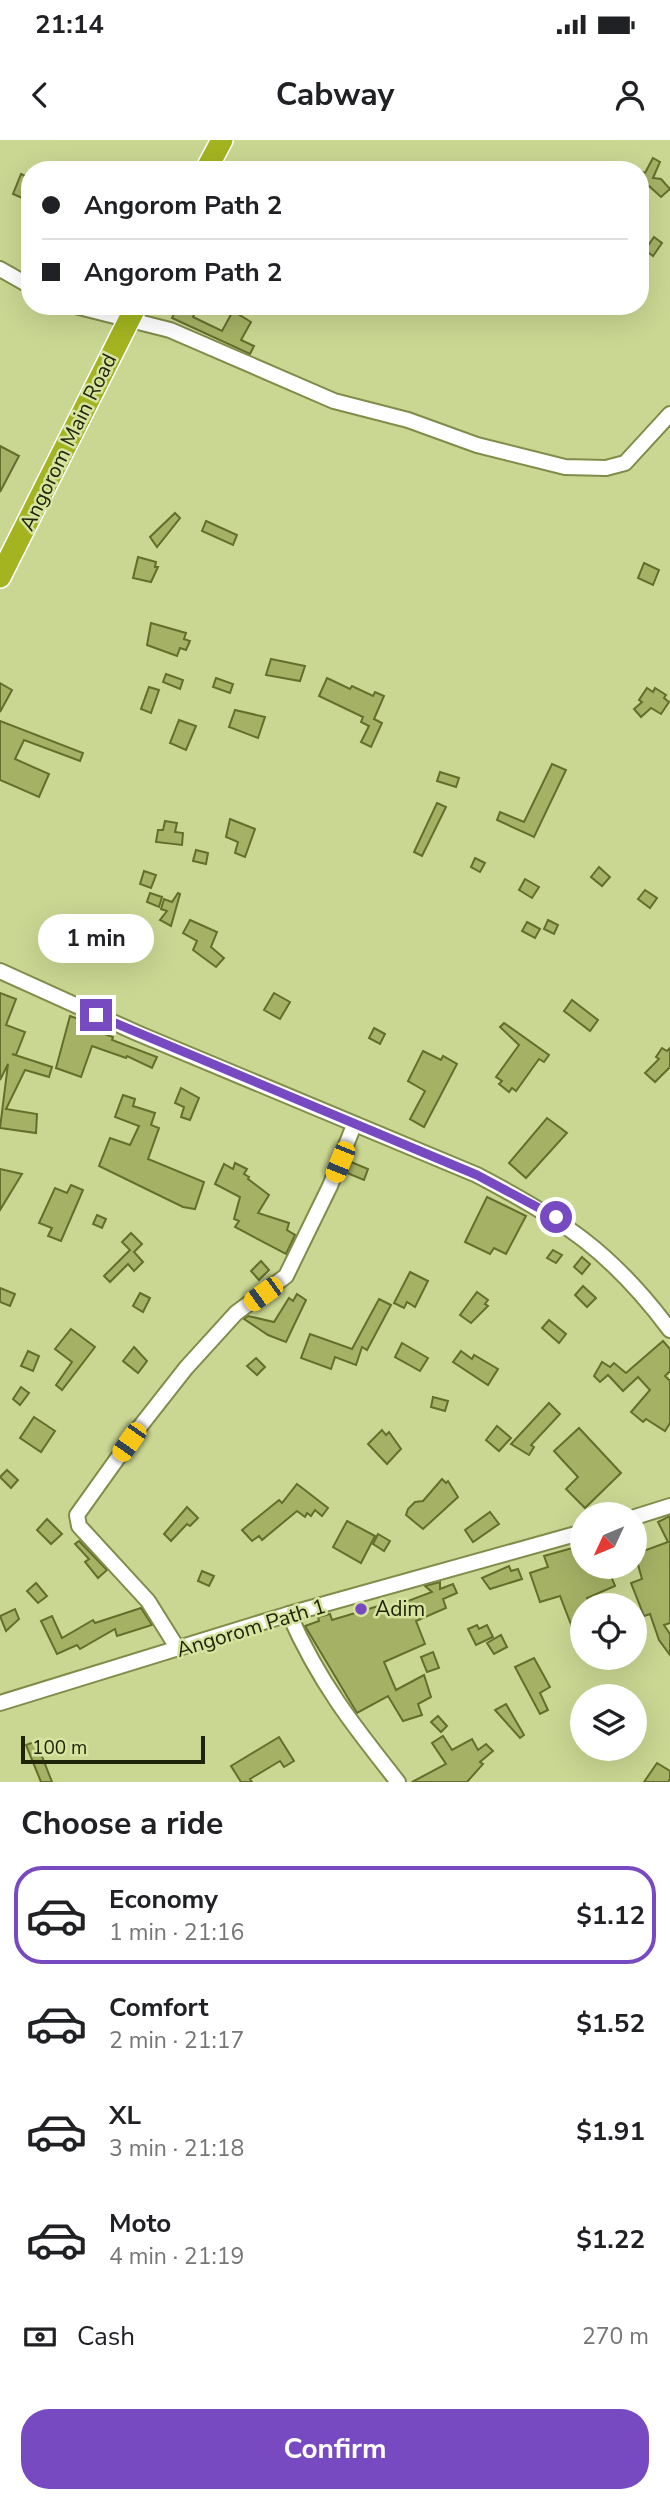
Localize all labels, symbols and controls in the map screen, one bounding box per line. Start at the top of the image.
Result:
text: 21:14 [35,7,104,42]
text: Cabway [276,73,394,116]
icon: back [21,76,59,114]
icon: person [611,76,649,114]
text: Angorom Path 2 [84,188,282,223]
text: Angorom Path 2 [84,255,282,290]
street label: Angorom Main Road [13,349,123,535]
callout: 1 min [38,914,154,962]
text: 1 min [66,923,126,954]
route end [80,999,112,1031]
car [323,1139,358,1185]
route start [540,1201,572,1233]
car [240,1273,287,1315]
car [109,1419,150,1465]
north arrow [570,1502,648,1578]
map controls [570,1502,647,1761]
street label: Angorom Path 1 [173,1592,329,1664]
button: locate [570,1593,647,1670]
place label: Adim [375,1595,425,1623]
marker: Adim [353,1601,369,1617]
button: layers [570,1684,647,1761]
scale bar [21,1733,205,1765]
text: 100 m [32,1735,87,1761]
text: Choose a ride [21,1802,223,1845]
text: Economy [109,1882,218,1917]
icon: car [25,1884,88,1947]
text: $1.12 [576,1898,645,1933]
text: 1 min · 21:16 [109,1917,244,1948]
text: Comfort [109,1990,209,2025]
icon: car [25,1992,88,2055]
text: $1.52 [576,2006,645,2041]
text: 2 min · 21:17 [109,2025,244,2056]
text: XL [109,2098,141,2133]
icon: car [25,2100,88,2163]
text: $1.91 [576,2114,645,2149]
text: 3 min · 21:18 [109,2133,244,2164]
text: Moto [109,2206,171,2241]
icon: car [25,2208,88,2271]
text: $1.22 [576,2222,645,2257]
text: 4 min · 21:19 [109,2241,244,2272]
icon: cash [21,2318,59,2356]
text: Cash [77,2319,135,2354]
text: 270 m [582,2321,649,2352]
button: Confirm [21,2409,649,2489]

